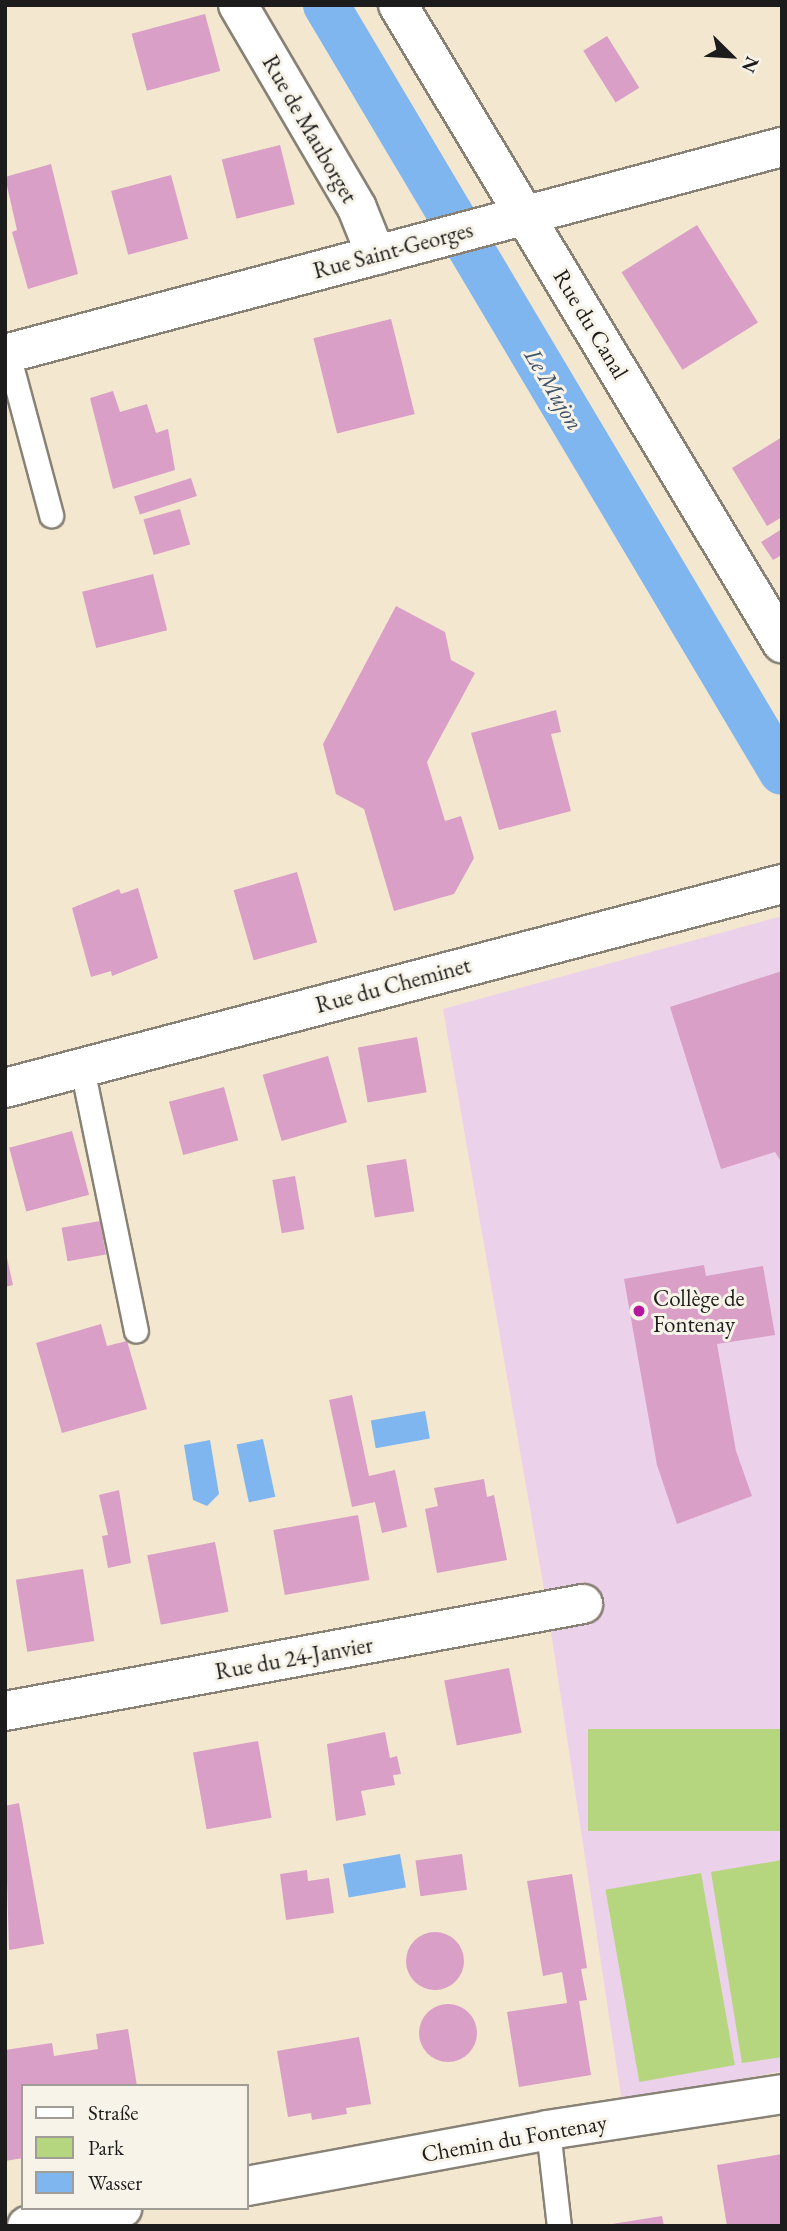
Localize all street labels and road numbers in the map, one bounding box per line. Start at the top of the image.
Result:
street label: Rue de Mauborget [257,50,363,208]
street label: Rue Saint-Georges [310,215,476,285]
street label: Rue du Canal [548,264,634,384]
street label: Rue du Cheminet [312,951,474,1019]
street label: Rue du 24-Janvier [213,1631,375,1685]
street label: Chemin du Fontenay [419,2108,609,2168]

